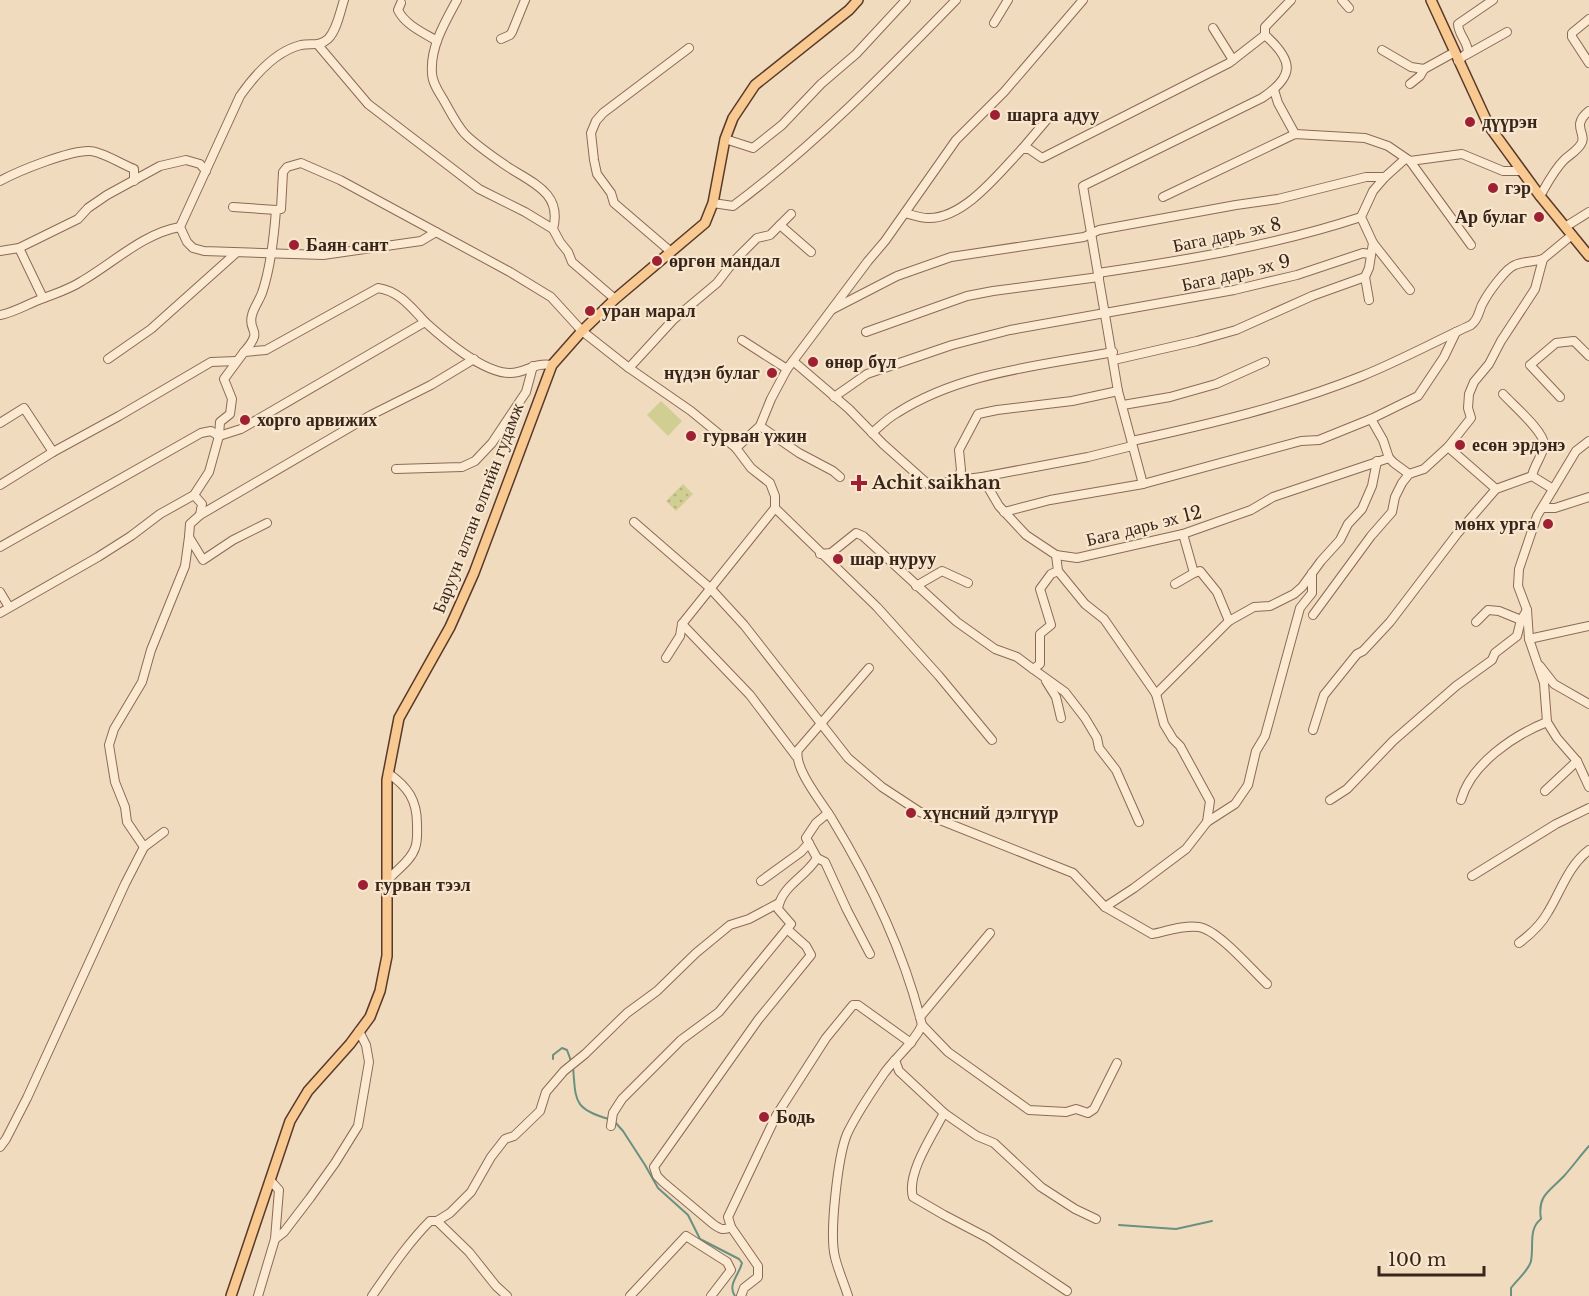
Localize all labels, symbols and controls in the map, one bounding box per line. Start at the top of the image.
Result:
place label: шарга адуу [1007,104,1099,126]
marker: шарга адуу [988,108,1002,122]
place label: дүүрэн [1482,111,1537,133]
marker: дүүрэн [1463,115,1477,129]
place label: гэр [1505,177,1531,199]
marker: гэр [1486,181,1500,195]
place label: Ар булаг [1455,206,1527,228]
marker: Ар булаг [1532,210,1546,224]
street label: Бага дарь эх 8 [1171,213,1283,257]
place label: Баян сант [306,234,388,256]
marker: Баян сант [287,238,301,252]
place label: өргөн мандал [669,250,780,272]
street label: Бага дарь эх 9 [1179,250,1293,296]
marker: өргөн мандал [650,254,664,268]
place label: уран марал [602,300,696,322]
marker: уран марал [583,304,597,318]
place label: өнөр бүл [825,351,896,373]
marker: өнөр бүл [806,355,820,369]
place label: нүдэн булаг [664,362,760,384]
marker: нүдэн булаг [765,366,779,380]
street label: Баруун алтан өлгийн гудамж [428,399,529,616]
place label: хорго арвижих [257,409,377,431]
marker: хорго арвижих [238,413,252,427]
place label: гурван үжин [703,425,807,447]
marker: гурван үжин [684,429,698,443]
place label: есөн эрдэнэ [1472,434,1566,456]
marker: есөн эрдэнэ [1453,438,1467,452]
place label: Achit saikhan [871,472,1001,494]
marker: Achit saikhan [850,474,868,492]
street label: Бага дарь эх 12 [1084,501,1204,551]
place label: мөнх урга [1454,513,1536,535]
marker: мөнх урга [1541,517,1555,531]
place label: шар нуруу [850,548,936,570]
marker: шар нуруу [831,552,845,566]
place label: хүнсний дэлгүүр [923,802,1059,824]
marker: хүнсний дэлгүүр [904,806,918,820]
place label: гурван тээл [375,874,471,896]
marker: гурван тээл [356,878,370,892]
place label: Бодь [776,1106,815,1128]
marker: Бодь [757,1110,771,1124]
scale bar [1379,1239,1484,1277]
text: 100 m [1388,1249,1446,1271]

